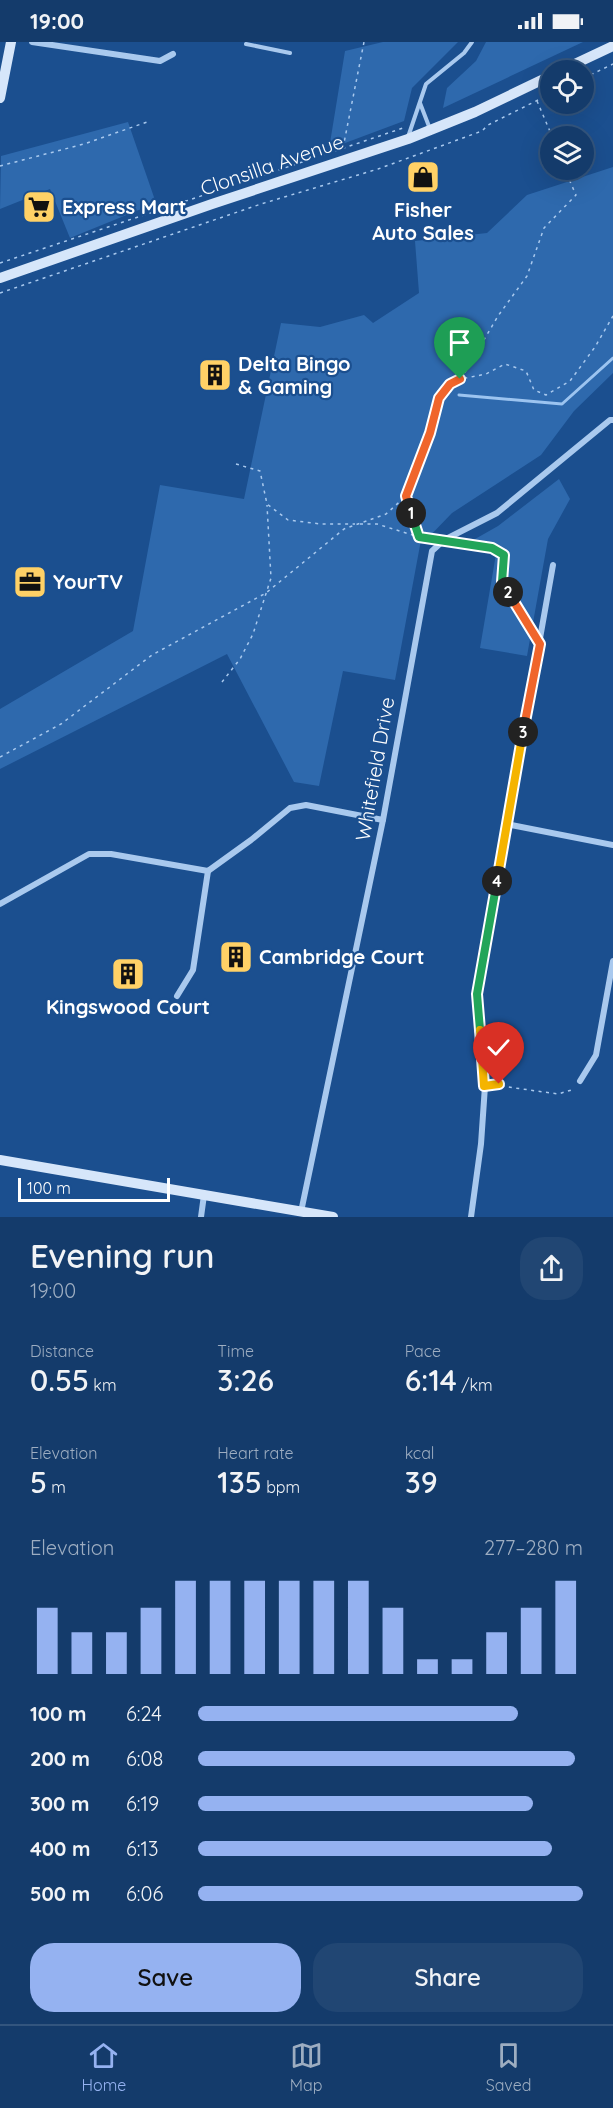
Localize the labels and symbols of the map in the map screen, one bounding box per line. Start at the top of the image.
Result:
street label: Clonsilla Avenue [197,128,347,201]
shop icon: Fisher Auto Sales [405,159,441,195]
supermarket icon: Express Mart [21,189,57,225]
place label: Express Mart [62,194,186,219]
place label: Fisher Auto Sales [372,197,474,245]
pin [434,317,485,379]
place label: Delta Bingo & Gaming [238,351,351,399]
building icon: Delta Bingo & Gaming [197,357,233,393]
pin: 1 [396,498,426,528]
office icon: YourTV [12,564,48,600]
place label: YourTV [53,569,123,594]
pin: 2 [493,577,523,607]
street label: Whitefield Drive [350,695,399,843]
pin: 3 [508,717,538,747]
pin: 4 [482,866,512,896]
building icon: Cambridge Court [218,939,254,975]
place label: Cambridge Court [259,944,424,969]
building icon: Kingswood Court [110,956,146,992]
place label: Kingswood Court [46,994,210,1019]
pin [473,1022,524,1084]
scale bar [18,1175,170,1202]

